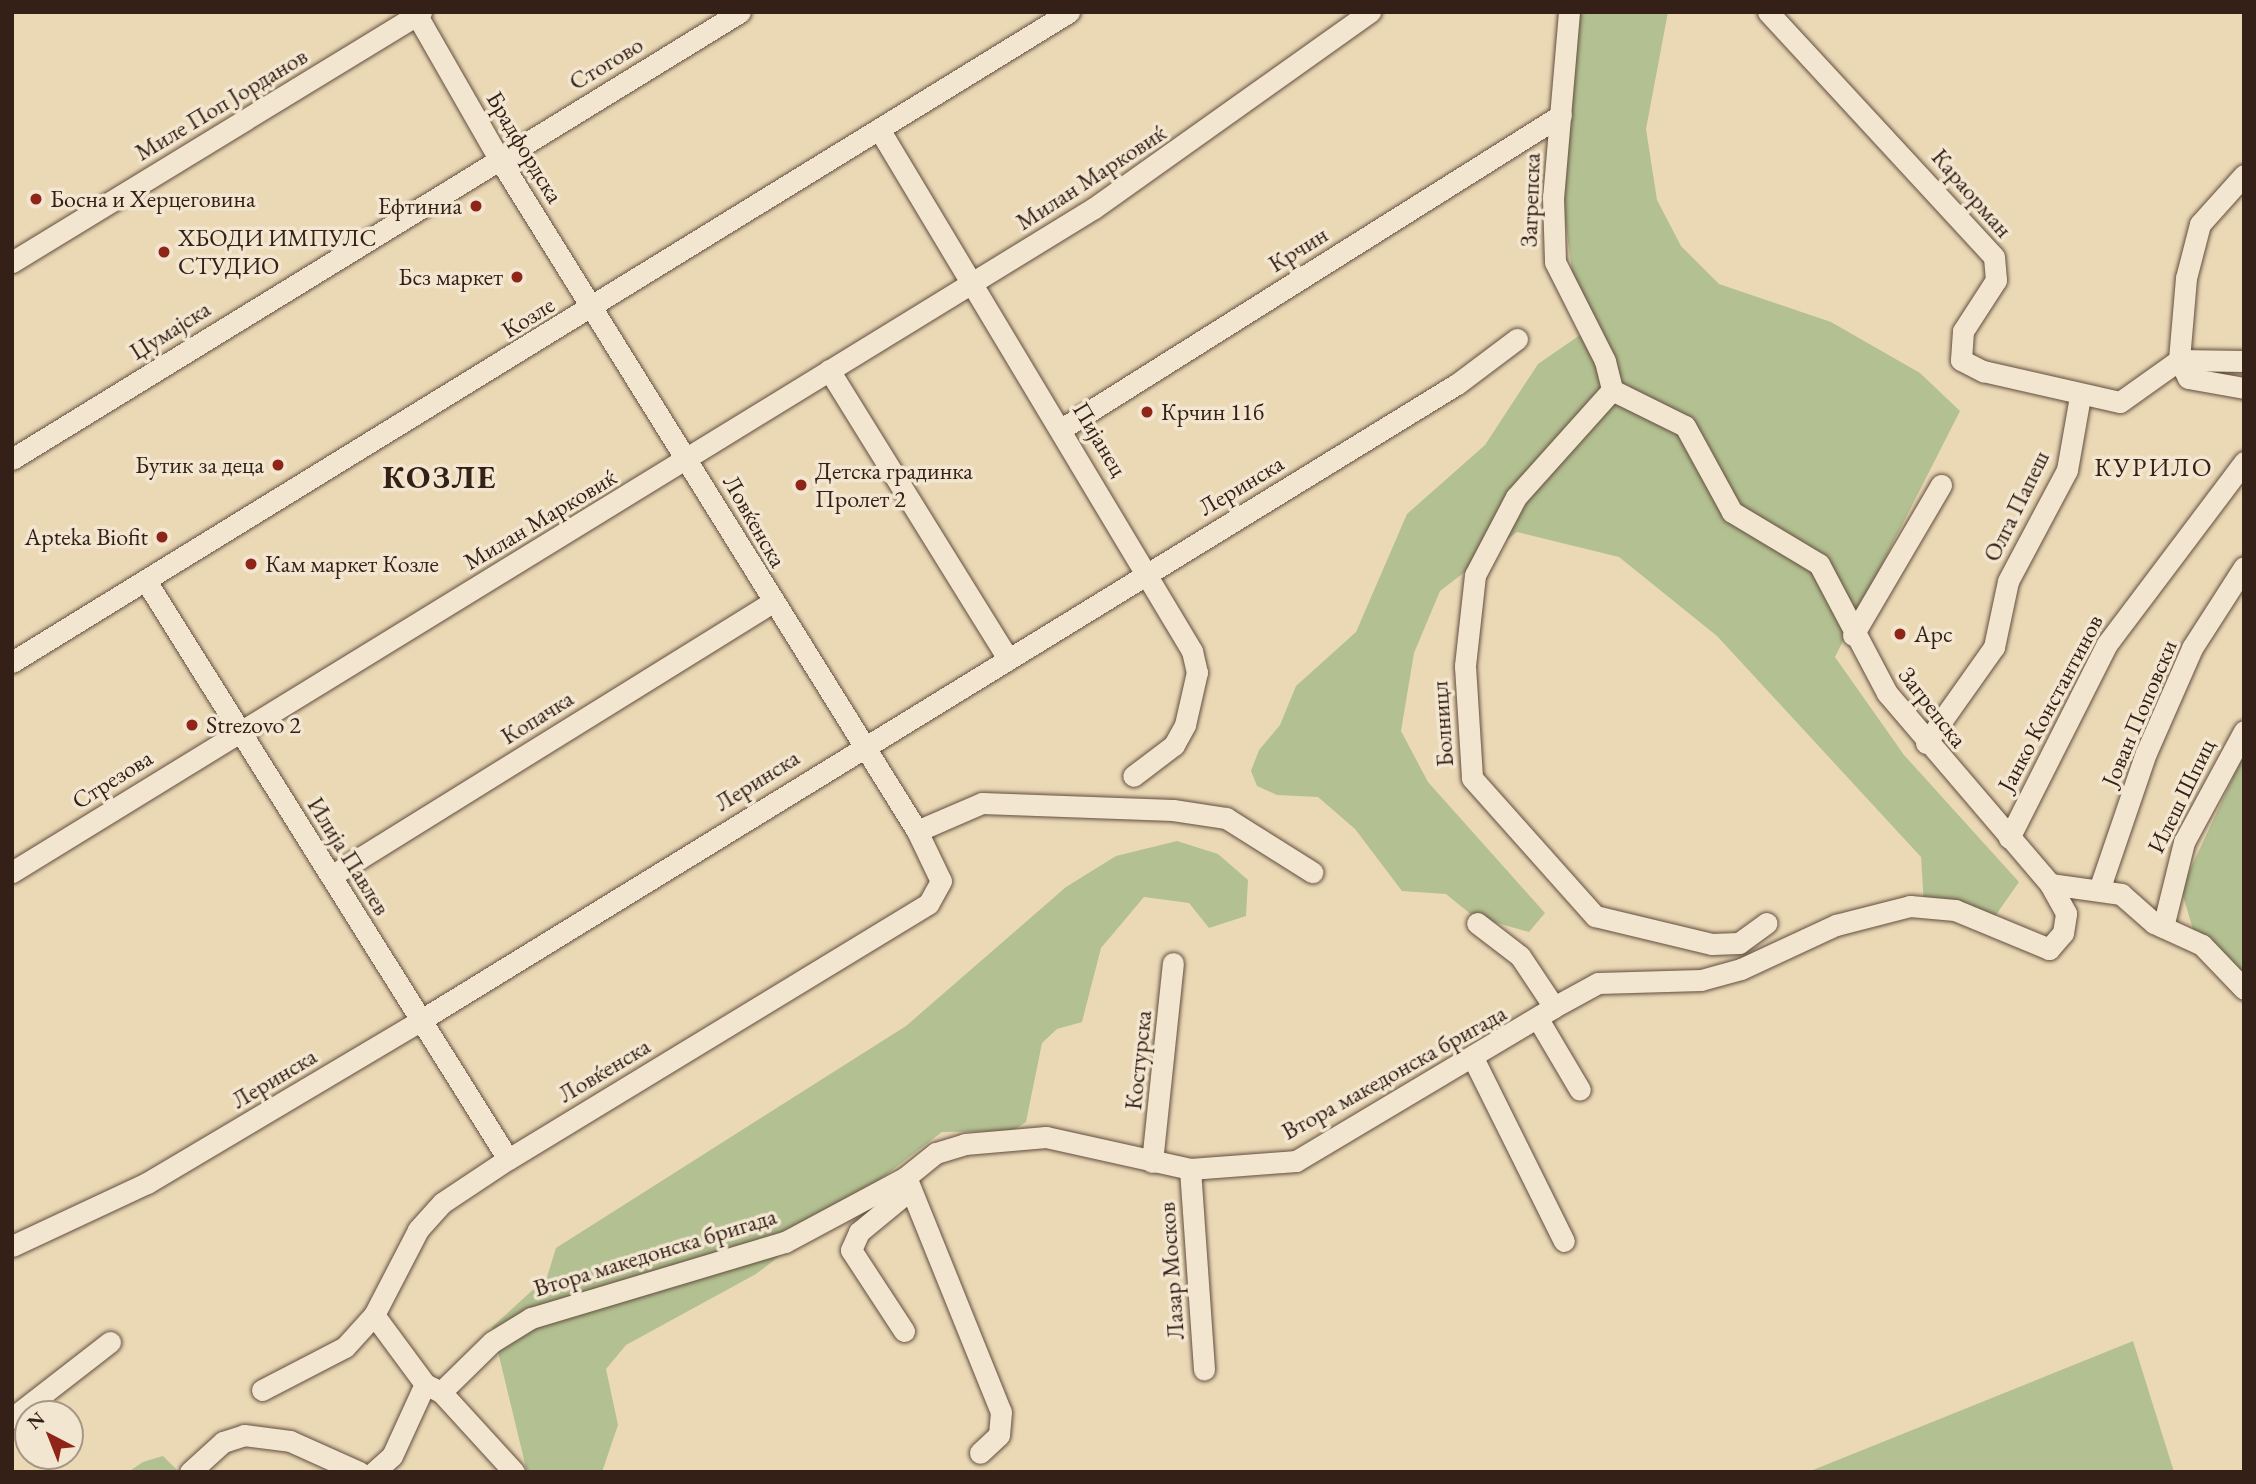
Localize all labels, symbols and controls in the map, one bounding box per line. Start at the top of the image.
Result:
street label: Стогово [564,30,648,96]
street label: Миле Поп Јорданов [130,41,312,167]
street label: Брадфордска [480,86,570,208]
street label: Милан Марковиќ [1011,118,1171,236]
street label: Караорман [1926,143,2018,243]
street label: Загрепска [1514,152,1546,248]
place label: Босна и Херцеговина [50,185,256,213]
marker: Босна и Херцеговина [28,191,44,207]
place label: Ефтиниа [378,192,462,220]
marker: Ефтиниа [468,198,484,214]
street label: Крчин [1263,220,1333,278]
place label: ХБОДИ ИМПУЛС СТУДИО [178,224,376,280]
marker: ХБОДИ ИМПУЛС СТУДИО [156,244,172,260]
place label: Бсз маркет [398,263,503,291]
marker: Бсз маркет [509,269,525,285]
street label: Козле [496,290,560,344]
street label: Џумајска [124,294,216,366]
street label: Пијанец [1067,397,1133,481]
place label: Крчин 11б [1161,398,1264,426]
marker: Крчин 11б [1139,404,1155,420]
street label: Олга Папеш [1977,446,2055,566]
street label: Леринска [1193,448,1289,522]
place label: Бутик за деца [135,451,264,479]
district label: КУРИЛО [2095,452,2213,484]
marker: Бутик за деца [270,457,286,473]
place label: Детска градинка Пролет 2 [815,457,973,513]
district label: КОЗЛЕ [383,458,497,496]
street label: Милан Марковиќ [458,462,622,576]
street label: Ловќенска [717,470,793,572]
marker: Детска градинка Пролет 2 [793,477,809,493]
place label: Apteka Biofit [25,523,148,551]
marker: Apteka Biofit [154,529,170,545]
place label: Кам маркет Козле [265,550,439,578]
marker: Кам маркет Козле [243,556,259,572]
street label: Јанко Константинов [1991,610,2109,796]
place label: Арс [1914,620,1953,648]
marker: Арс [1892,626,1908,642]
street label: Јован Поповски [2095,635,2183,791]
street label: Загрепска [1893,661,1973,753]
street label: Болницл [1425,680,1459,768]
street label: Копачка [496,684,578,750]
place label: Strezovo 2 [206,711,301,739]
marker: Strezovo 2 [184,717,200,733]
street label: Илеш Шпиц [2141,734,2221,858]
street label: Стрезова [66,743,158,815]
street label: Леринска [709,743,805,817]
street label: Илија Павлев [301,792,397,920]
street label: Втора македонска бригада [1277,998,1511,1146]
street label: Костурска [1118,1009,1158,1111]
street label: Ловќенска [553,1031,655,1109]
street label: Леринска [226,1041,322,1115]
street label: Втора македонска бригада [530,1201,780,1303]
street label: Лазар Москов [1152,1201,1190,1341]
north arrow [14,1400,84,1470]
text: N [22,1406,50,1435]

